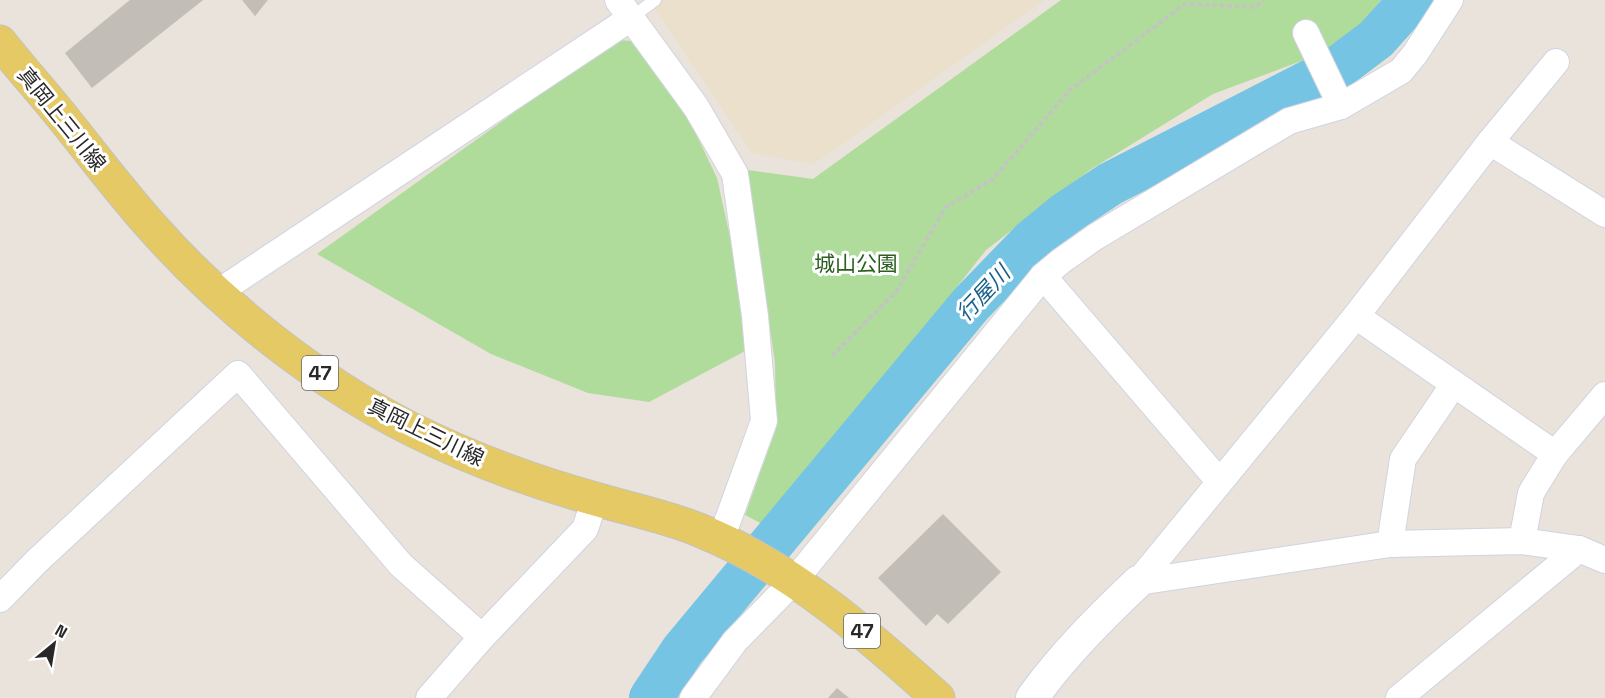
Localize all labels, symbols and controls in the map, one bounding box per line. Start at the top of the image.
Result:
street label: 真岡上三川線 [12,62,112,176]
park label: 城山公園 [814,250,898,277]
water label: 行屋川 [950,258,1017,327]
road number: 47 [302,356,338,390]
street label: 真岡上三川線 [363,392,489,472]
north arrow [24,614,84,674]
road number: 47 [844,614,880,648]
text: N [51,620,71,643]

